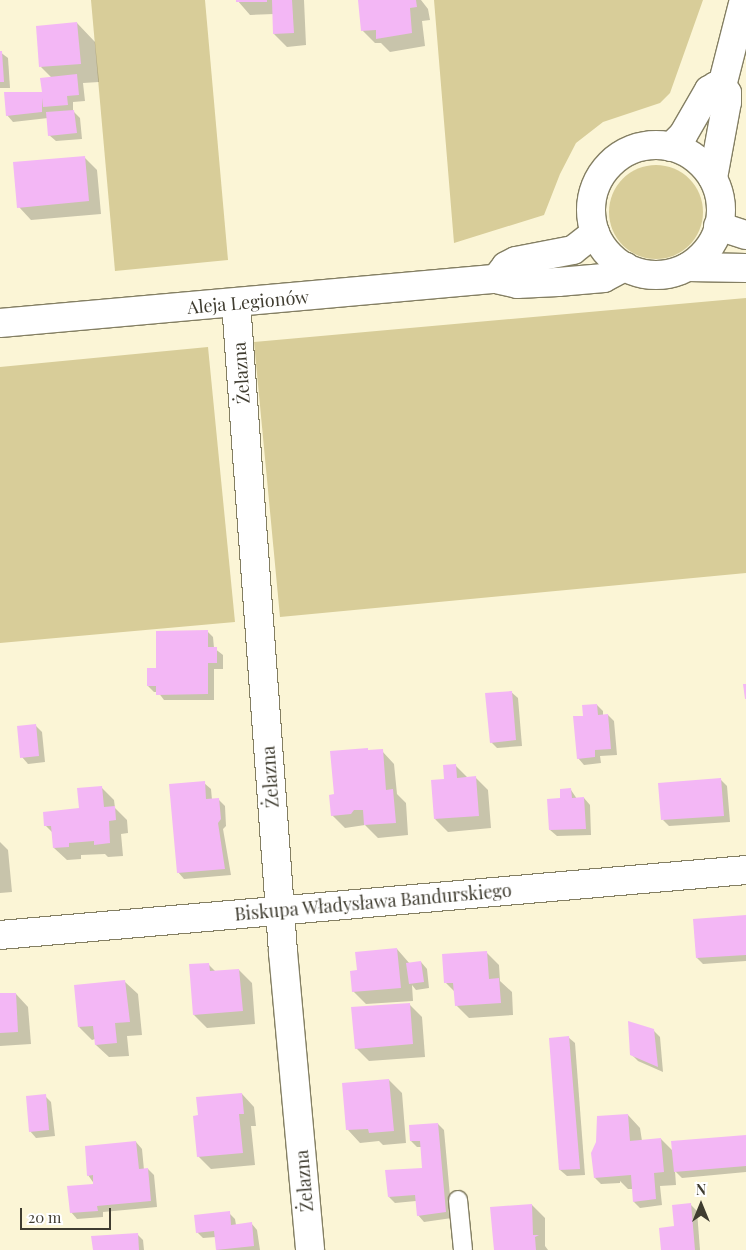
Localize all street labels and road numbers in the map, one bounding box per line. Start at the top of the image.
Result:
street label: Aleja Legionów [186,286,310,318]
street label: Żelazna [228,341,254,405]
street label: Żelazna [257,745,283,809]
street label: Biskupa Władysława Bandurskiego [233,879,513,925]
street label: Żelazna [291,1149,317,1213]

